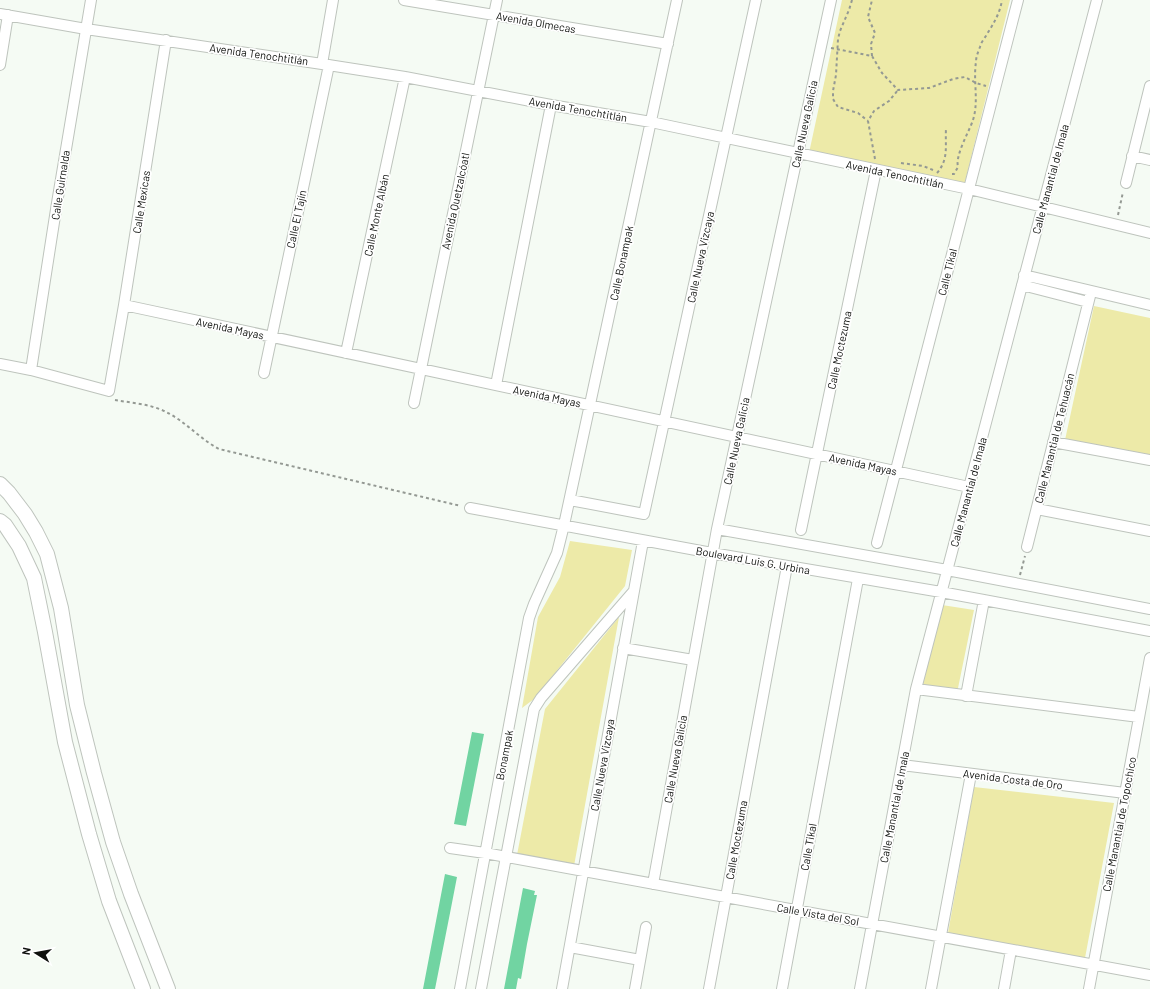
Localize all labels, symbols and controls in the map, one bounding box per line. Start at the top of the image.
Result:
street label: Avenida Olmecas [495,9,577,35]
street label: Avenida Tenochtitlán [209,41,309,67]
street label: Calle Nueva Galicia [788,79,820,169]
street label: Avenida Tenochtitlán [528,94,628,124]
street label: Calle Manantial de Imala [1029,123,1071,235]
street label: Calle Guirnalda [48,149,72,221]
street label: Avenida Quetzalcóatl [438,151,472,251]
street label: Avenida Tenochtitlán [845,157,945,191]
street label: Calle Mexicas [130,170,152,234]
street label: Calle Monte Albán [361,173,391,257]
street label: Calle El Tajín [283,189,309,249]
street label: Calle Nueva Vizcaya [684,210,716,304]
street label: Calle Bonampak [607,224,635,302]
street label: Calle Tikal [935,247,959,297]
street label: Calle Moctezuma [824,309,854,391]
street label: Avenida Mayas [195,314,265,342]
street label: Calle Manantial de Tehuacán [1032,372,1076,504]
street label: Avenida Mayas [512,382,582,410]
street label: Calle Nueva Galicia [720,396,752,486]
street label: Calle Manantial de Imala [947,436,989,548]
street label: Avenida Mayas [828,450,898,478]
street label: Boulevard Luis G. Urbina [695,544,811,576]
street label: Calle Nueva Galicia [661,714,689,804]
street label: Calle Nueva Vizcaya [587,718,617,812]
street label: Bonampak [493,728,515,781]
street label: Calle Manantial de Imala [877,750,911,864]
street label: Calle Manantial de Topochico [1100,755,1138,893]
street label: Avenida Costa de Oro [962,766,1064,792]
street label: Calle Moctezuma [723,799,749,881]
street label: Calle Tikal [797,822,819,872]
street label: Calle Vista del Sol [776,900,860,928]
north arrow [16,933,56,973]
text: N [19,946,33,956]

